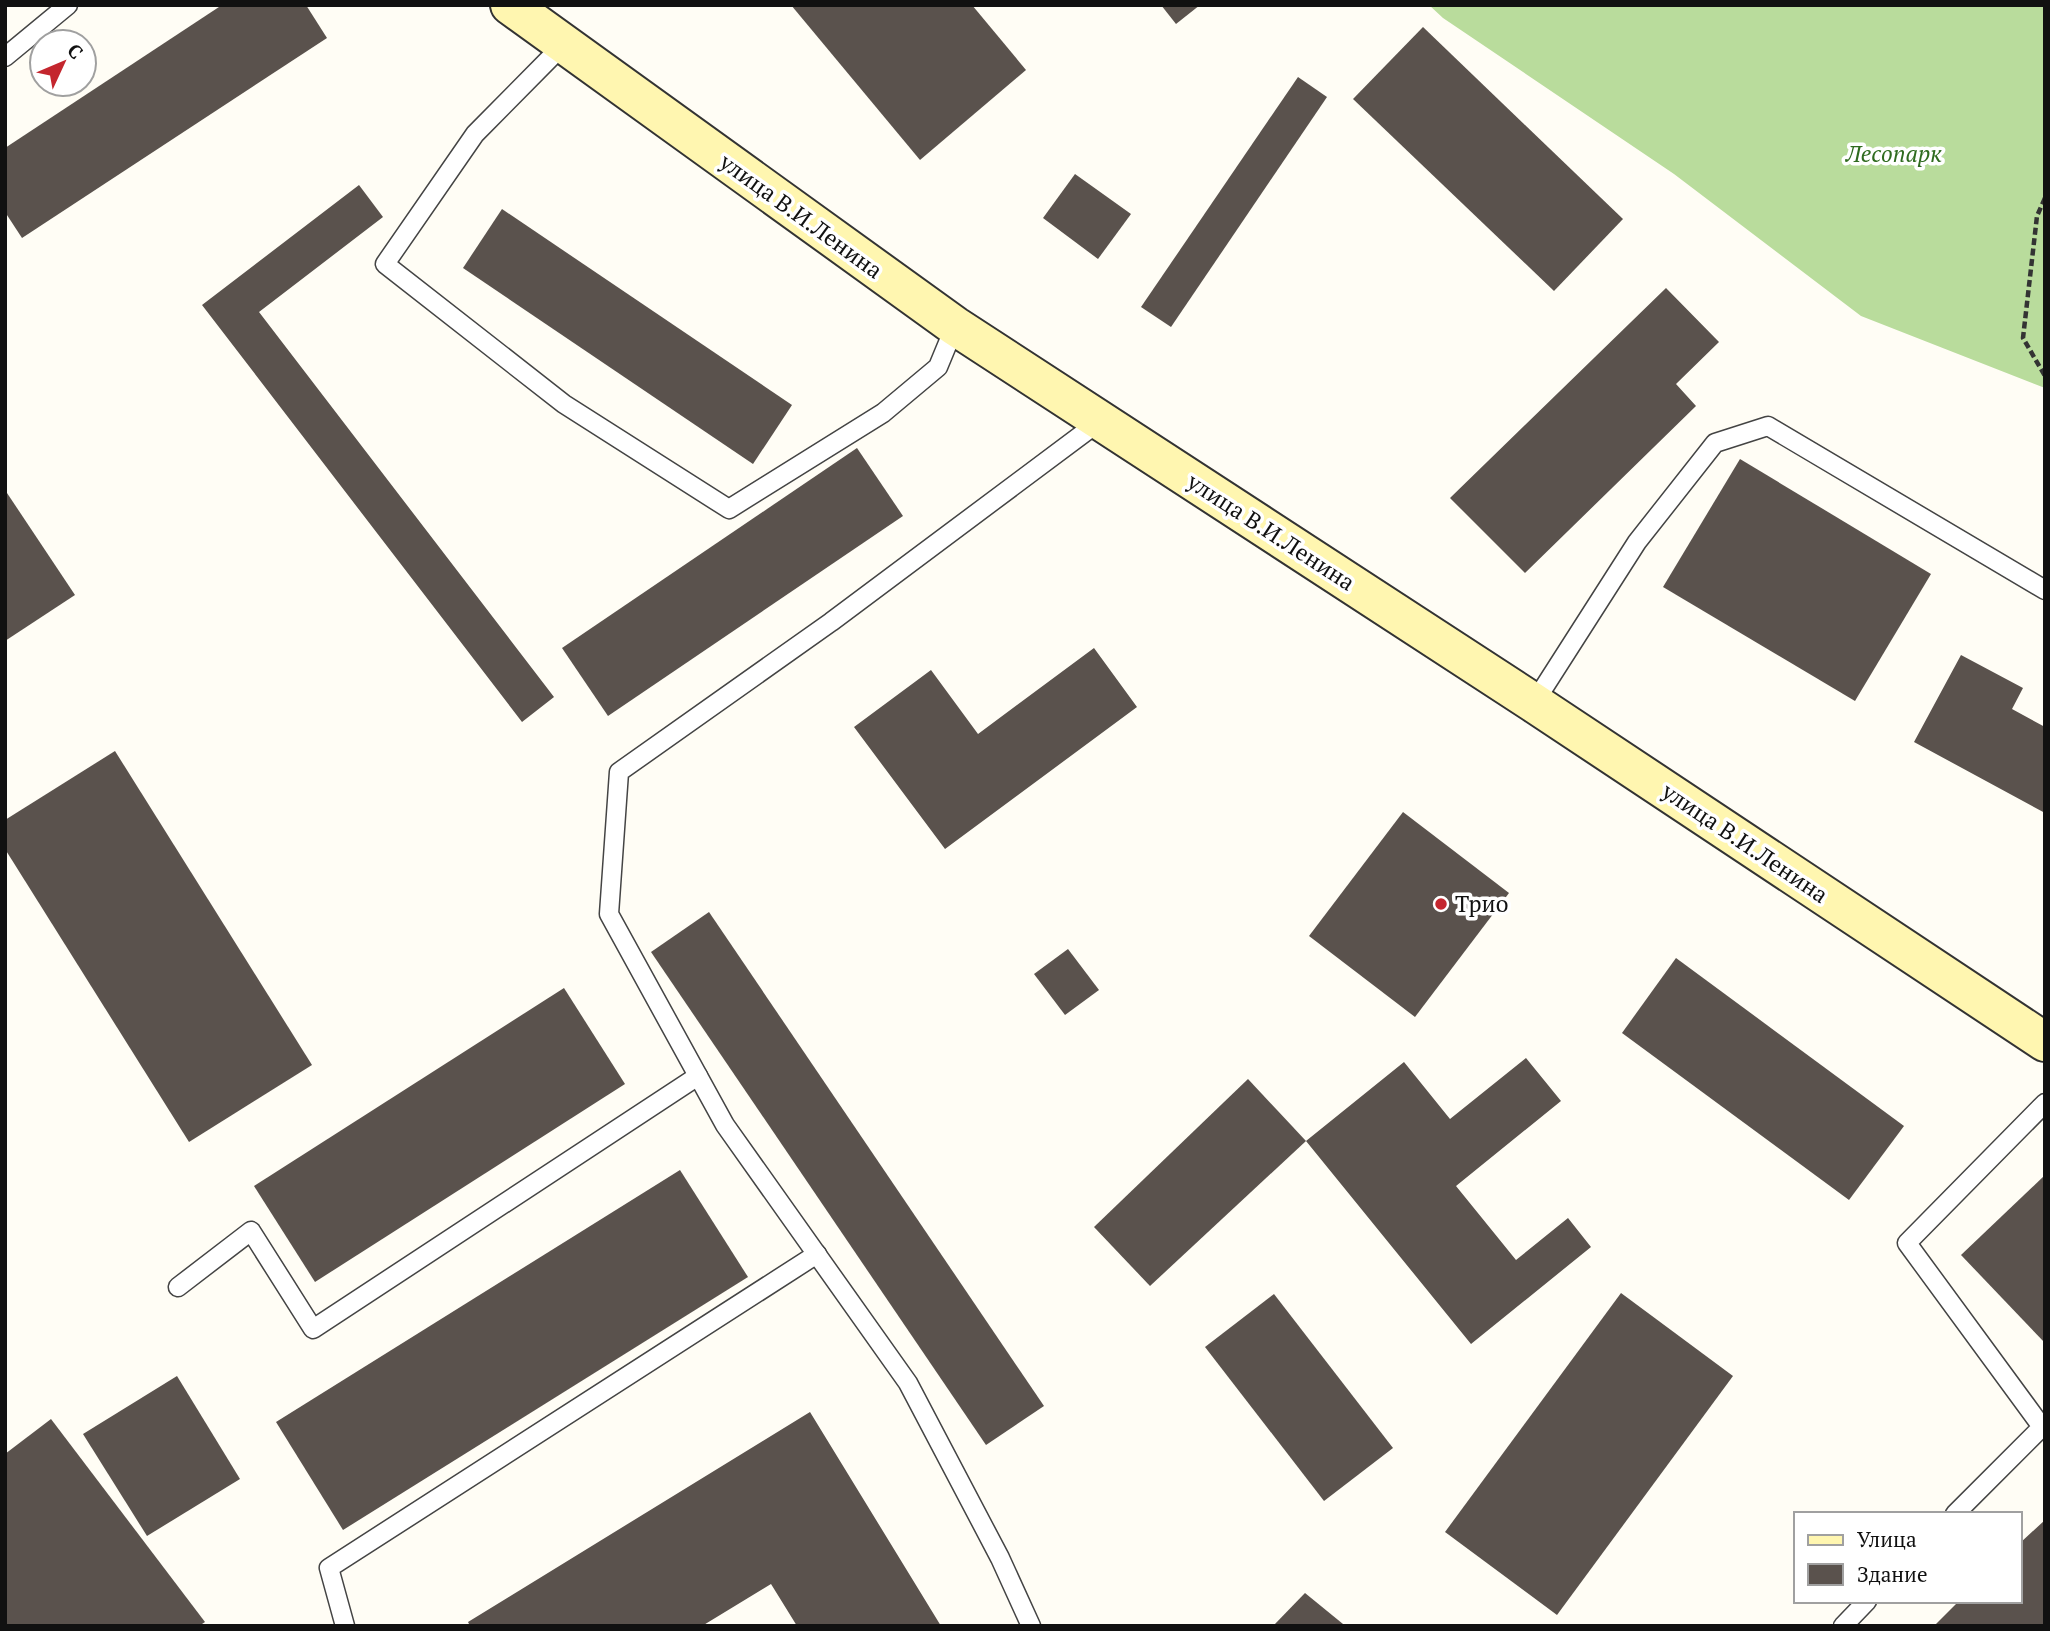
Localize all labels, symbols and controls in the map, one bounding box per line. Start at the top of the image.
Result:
north arrow [28,28,98,98]
text: С [62,38,89,64]
park label: Лесопарк [1845,138,1942,169]
street label: улица В.И.Ленина [713,145,889,285]
street label: улица В.И.Ленина [1181,465,1361,598]
street label: улица В.И.Ленина [1655,775,1835,910]
place label: Трио [1455,888,1508,919]
marker: Трио [1433,896,1449,912]
legend [1794,1512,2022,1603]
text: Улица [1857,1525,1917,1553]
text: Здание [1857,1560,1928,1588]

